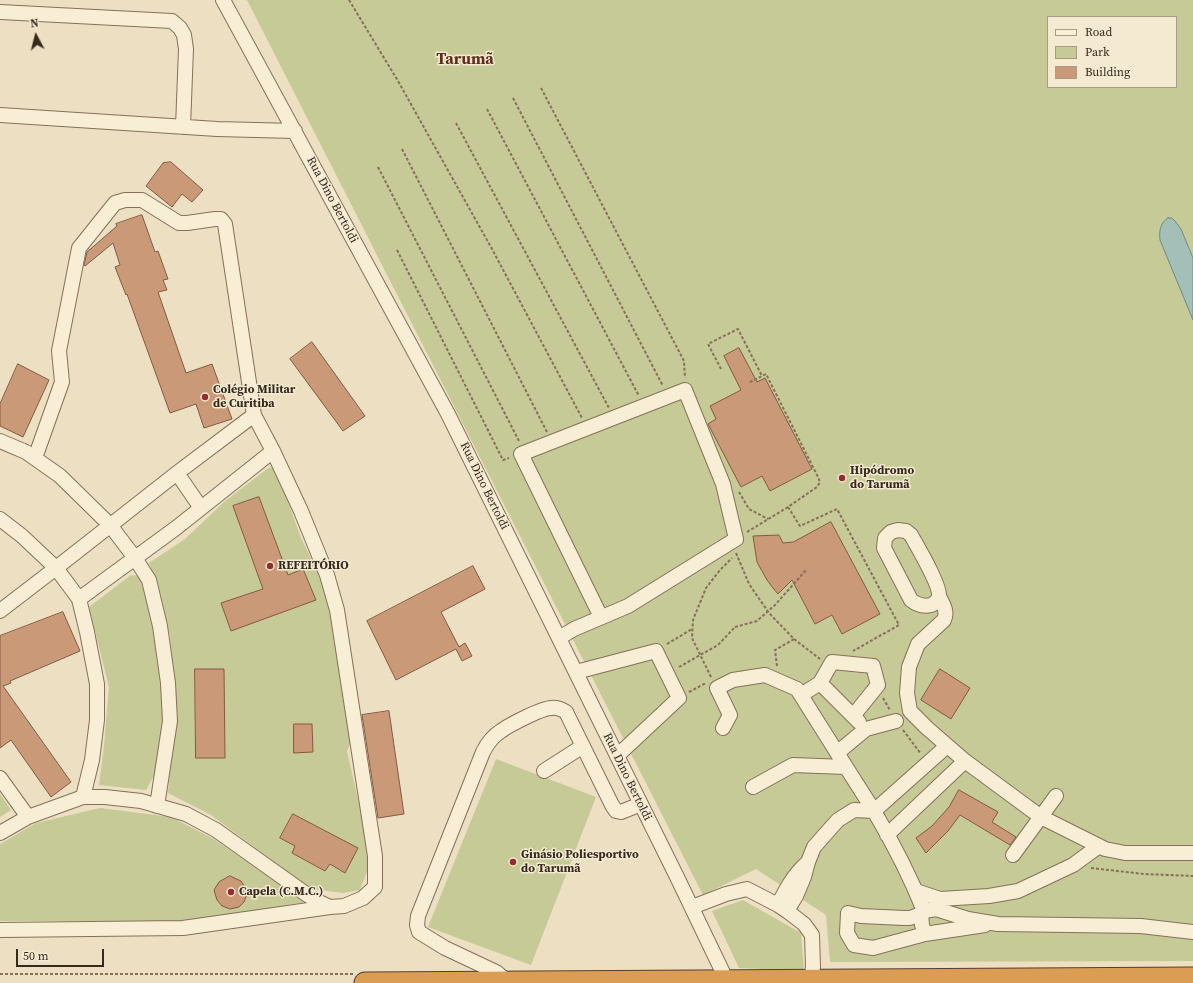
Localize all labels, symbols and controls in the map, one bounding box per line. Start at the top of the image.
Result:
north arrow [16,16,56,56]
text: N [30,16,39,32]
legend [1047,16,1177,88]
text: Road [1085,24,1112,40]
text: Park [1085,44,1110,60]
district label: Tarumã [436,50,494,70]
text: Building [1085,64,1130,80]
street label: Rua Dino Bertoldi [303,154,361,246]
place label: Colégio Militar de Curitiba [213,383,295,411]
marker: Colégio Militar de Curitiba [200,392,210,402]
street label: Rua Dino Bertoldi [457,440,511,532]
place label: Hipódromo do Tarumã [850,464,914,492]
marker: Hipódromo do Tarumã [837,473,847,483]
place label: REFEITÓRIO [278,559,349,573]
marker: REFEITÓRIO [265,561,275,571]
street label: Rua Dino Bertoldi [600,731,654,823]
place label: Ginásio Poliesportivo do Tarumã [521,848,639,876]
marker: Ginásio Poliesportivo do Tarumã [508,857,518,867]
place label: Capela (C.M.C.) [239,885,323,899]
marker: Capela (C.M.C.) [226,887,236,897]
scale bar [18,941,106,967]
text: 50 m [23,948,49,964]

